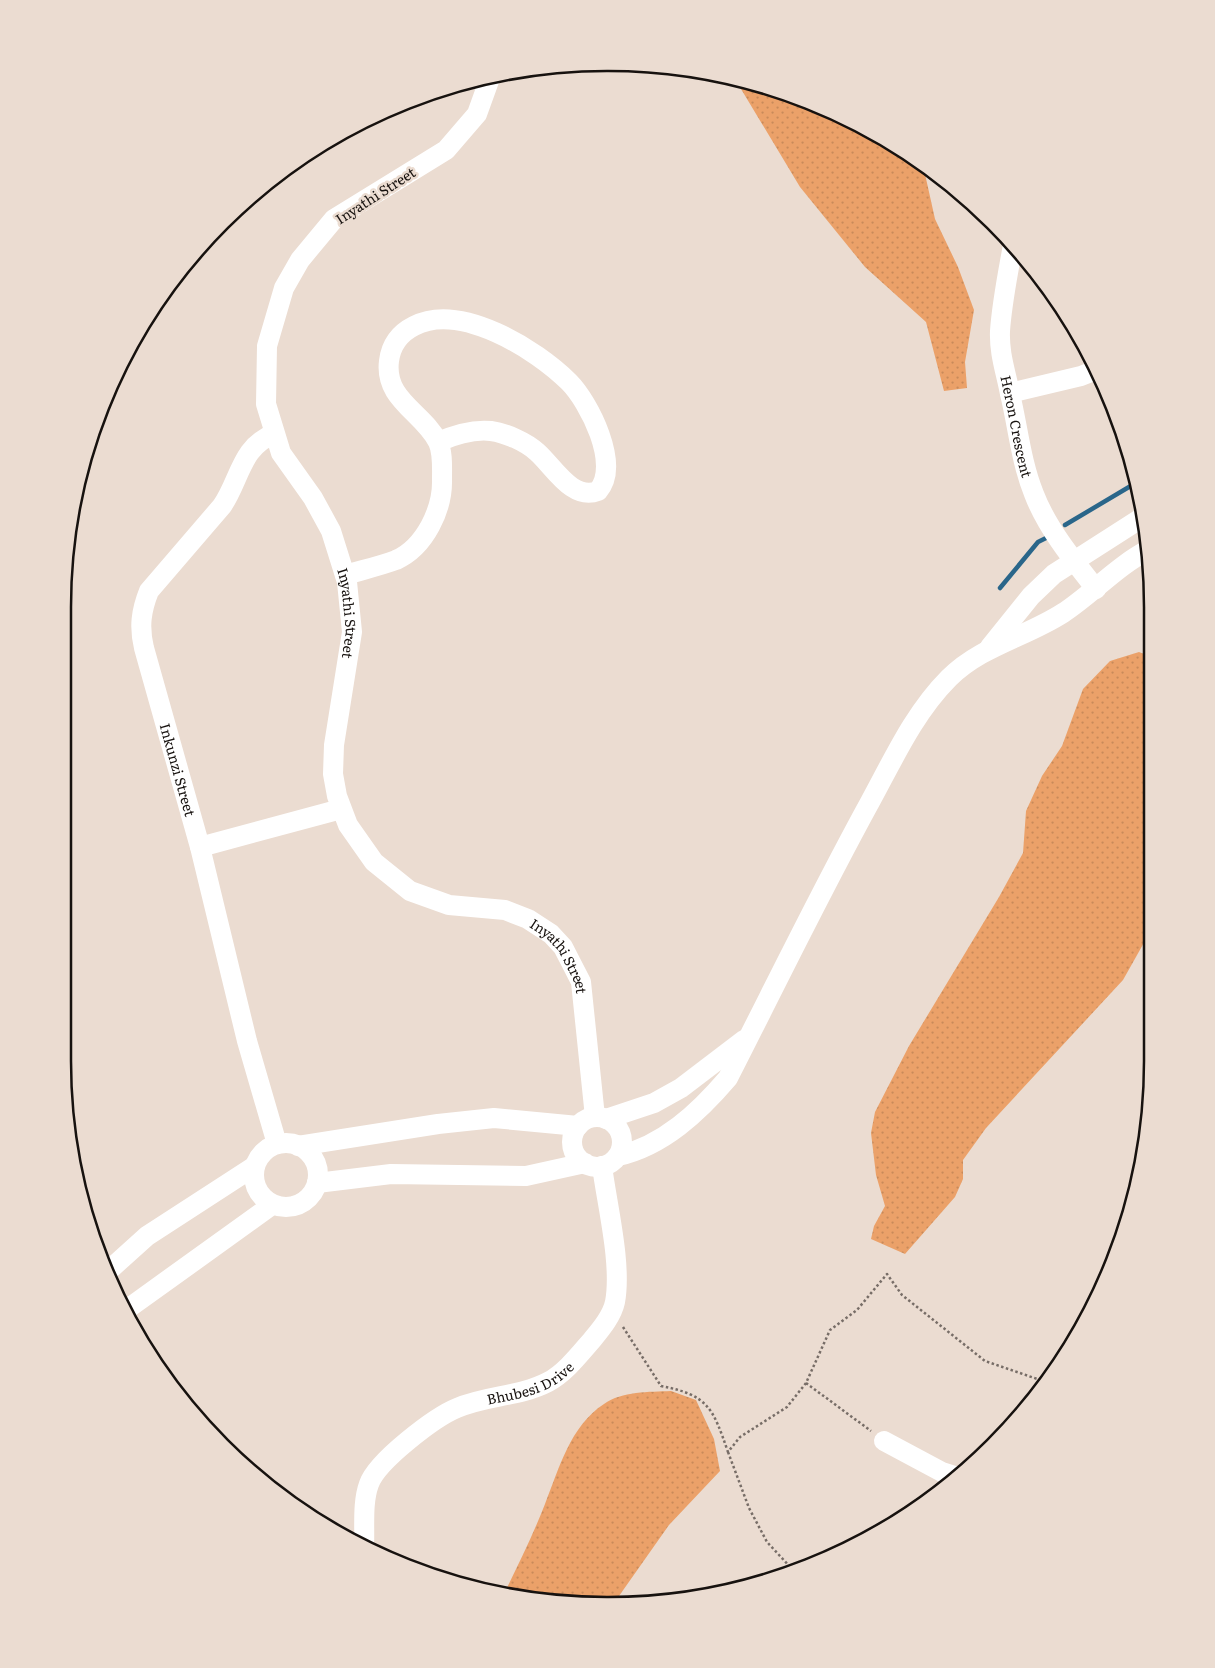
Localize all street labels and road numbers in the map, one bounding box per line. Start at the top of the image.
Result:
street label: Inyathi Street [331,161,419,228]
street label: Heron Crescent [996,373,1038,480]
street label: Inyathi Street [333,565,362,660]
street label: Inkunzi Street [156,721,201,819]
street label: Inyathi Street [526,913,592,995]
street label: Bhubesi Drive [485,1357,578,1409]

